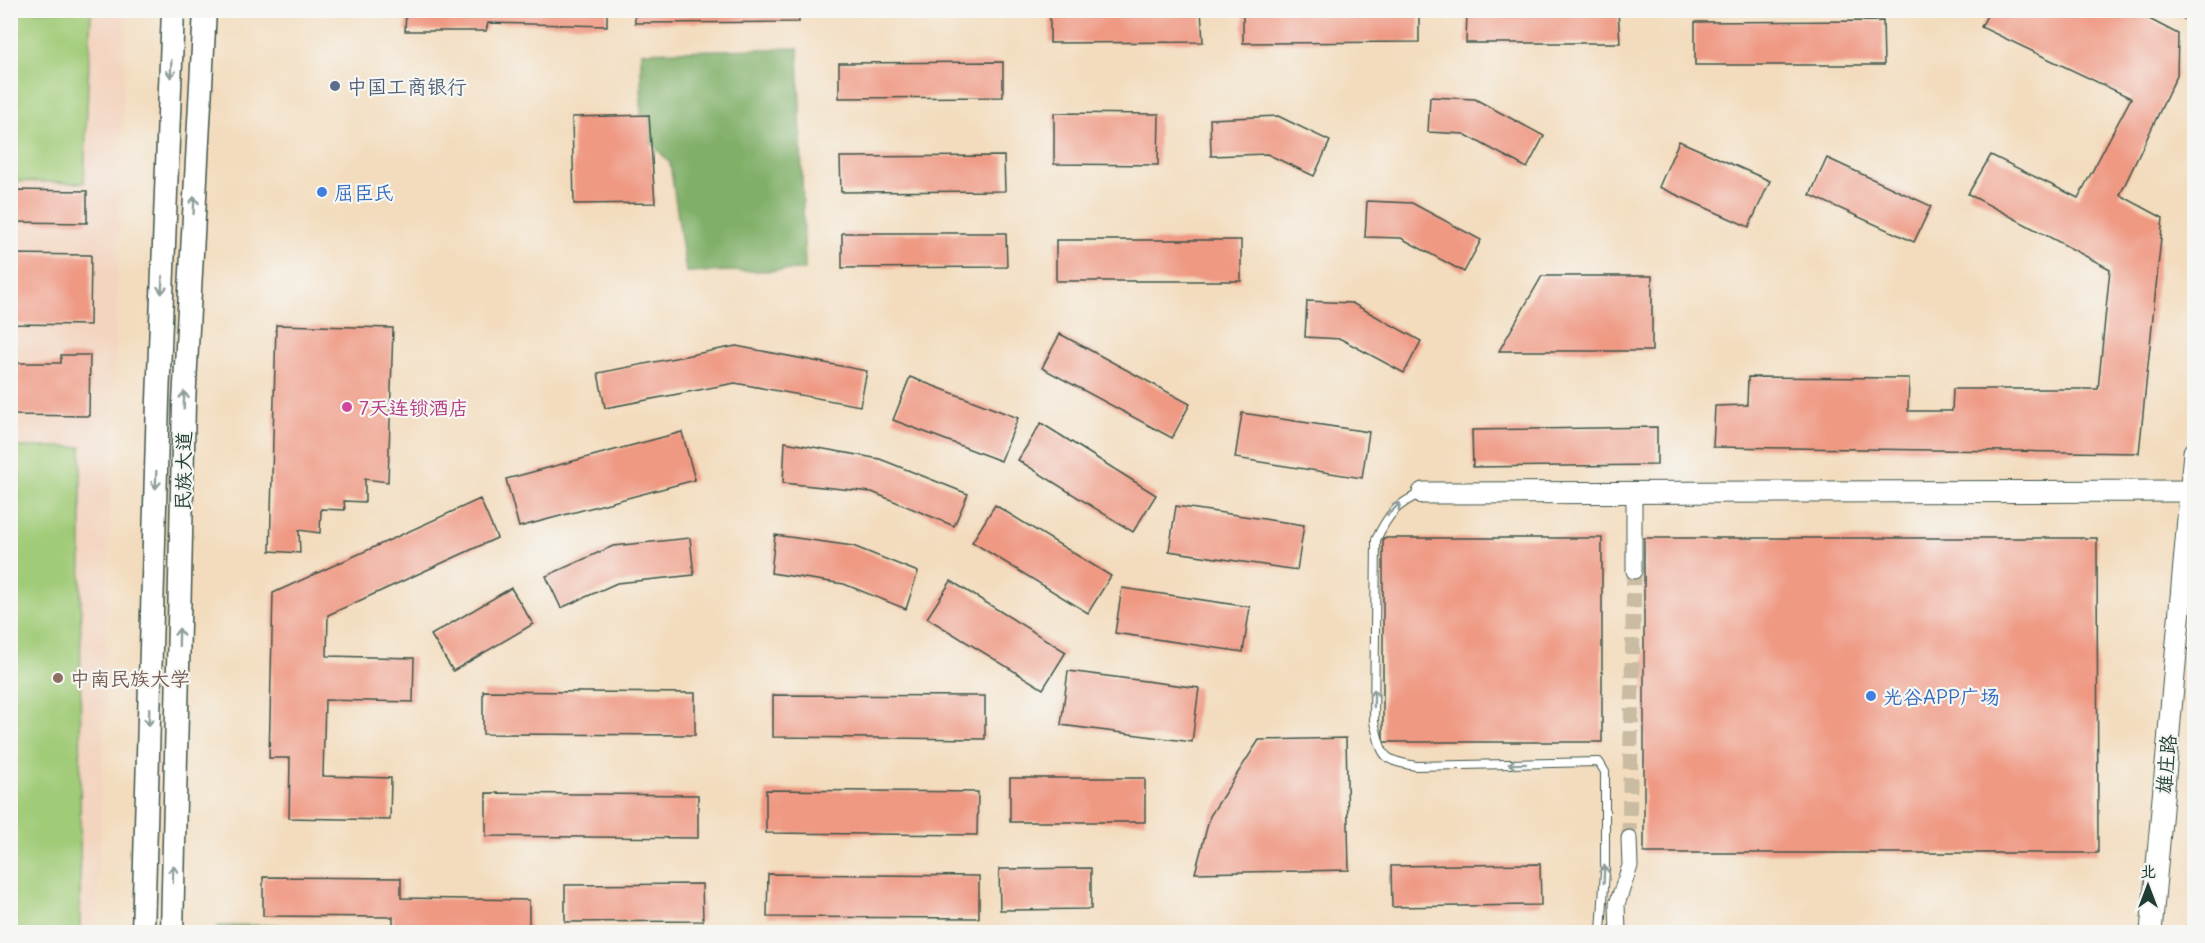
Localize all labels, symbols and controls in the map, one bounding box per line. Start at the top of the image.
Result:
one-way arrow [166,58,177,78]
place label: 中国工商银行 [347,74,467,99]
marker: 中国工商银行 [328,79,342,93]
place label: 屈臣氏 [334,180,394,205]
marker: 屈臣氏 [315,185,329,199]
one-way arrow [189,196,200,216]
one-way arrow [157,274,168,294]
one-way arrow [179,391,190,411]
place label: 7天连锁酒店 [359,395,469,420]
marker: 7天连锁酒店 [340,400,354,414]
street label: 民族大道 [170,431,196,511]
one-way arrow [150,469,161,489]
one-way arrow [1387,502,1402,516]
one-way arrow [173,628,184,648]
place label: 中南民族大学 [70,666,190,691]
marker: 中南民族大学 [51,671,65,685]
place label: 光谷APP广场 [1883,684,2000,709]
one-way arrow [1368,689,1380,709]
marker: 光谷APP广场 [1864,689,1878,703]
one-way arrow [143,706,155,726]
street label: 雄庄路 [2151,732,2181,795]
one-way arrow [1508,758,1528,770]
north arrow [2118,856,2178,916]
text: 北 [2140,861,2156,881]
one-way arrow [167,865,179,885]
one-way arrow [1599,865,1610,885]

